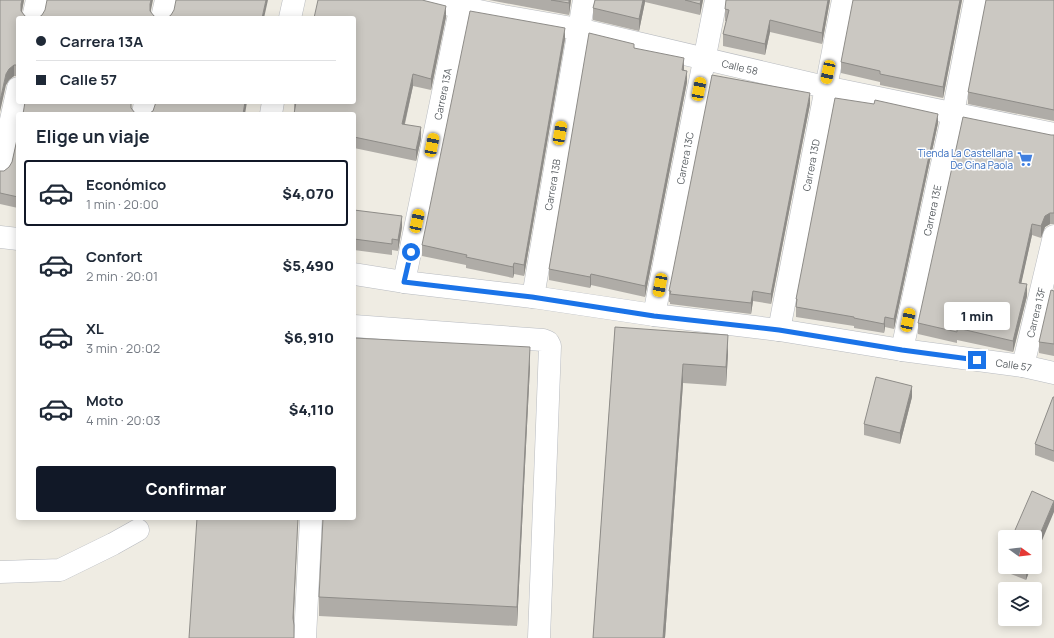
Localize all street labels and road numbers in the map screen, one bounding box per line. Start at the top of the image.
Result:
street label: Calle 58 [720,56,760,78]
street label: Carrera 13A [431,66,455,121]
street label: Carrera 13C [673,131,697,186]
street label: Carrera 13D [799,138,823,192]
street label: Carrera 13B [541,158,564,212]
street label: Carrera 13E [920,183,944,237]
street label: Carrera 13F [1023,286,1049,339]
street label: Calle 57 [995,355,1033,375]

